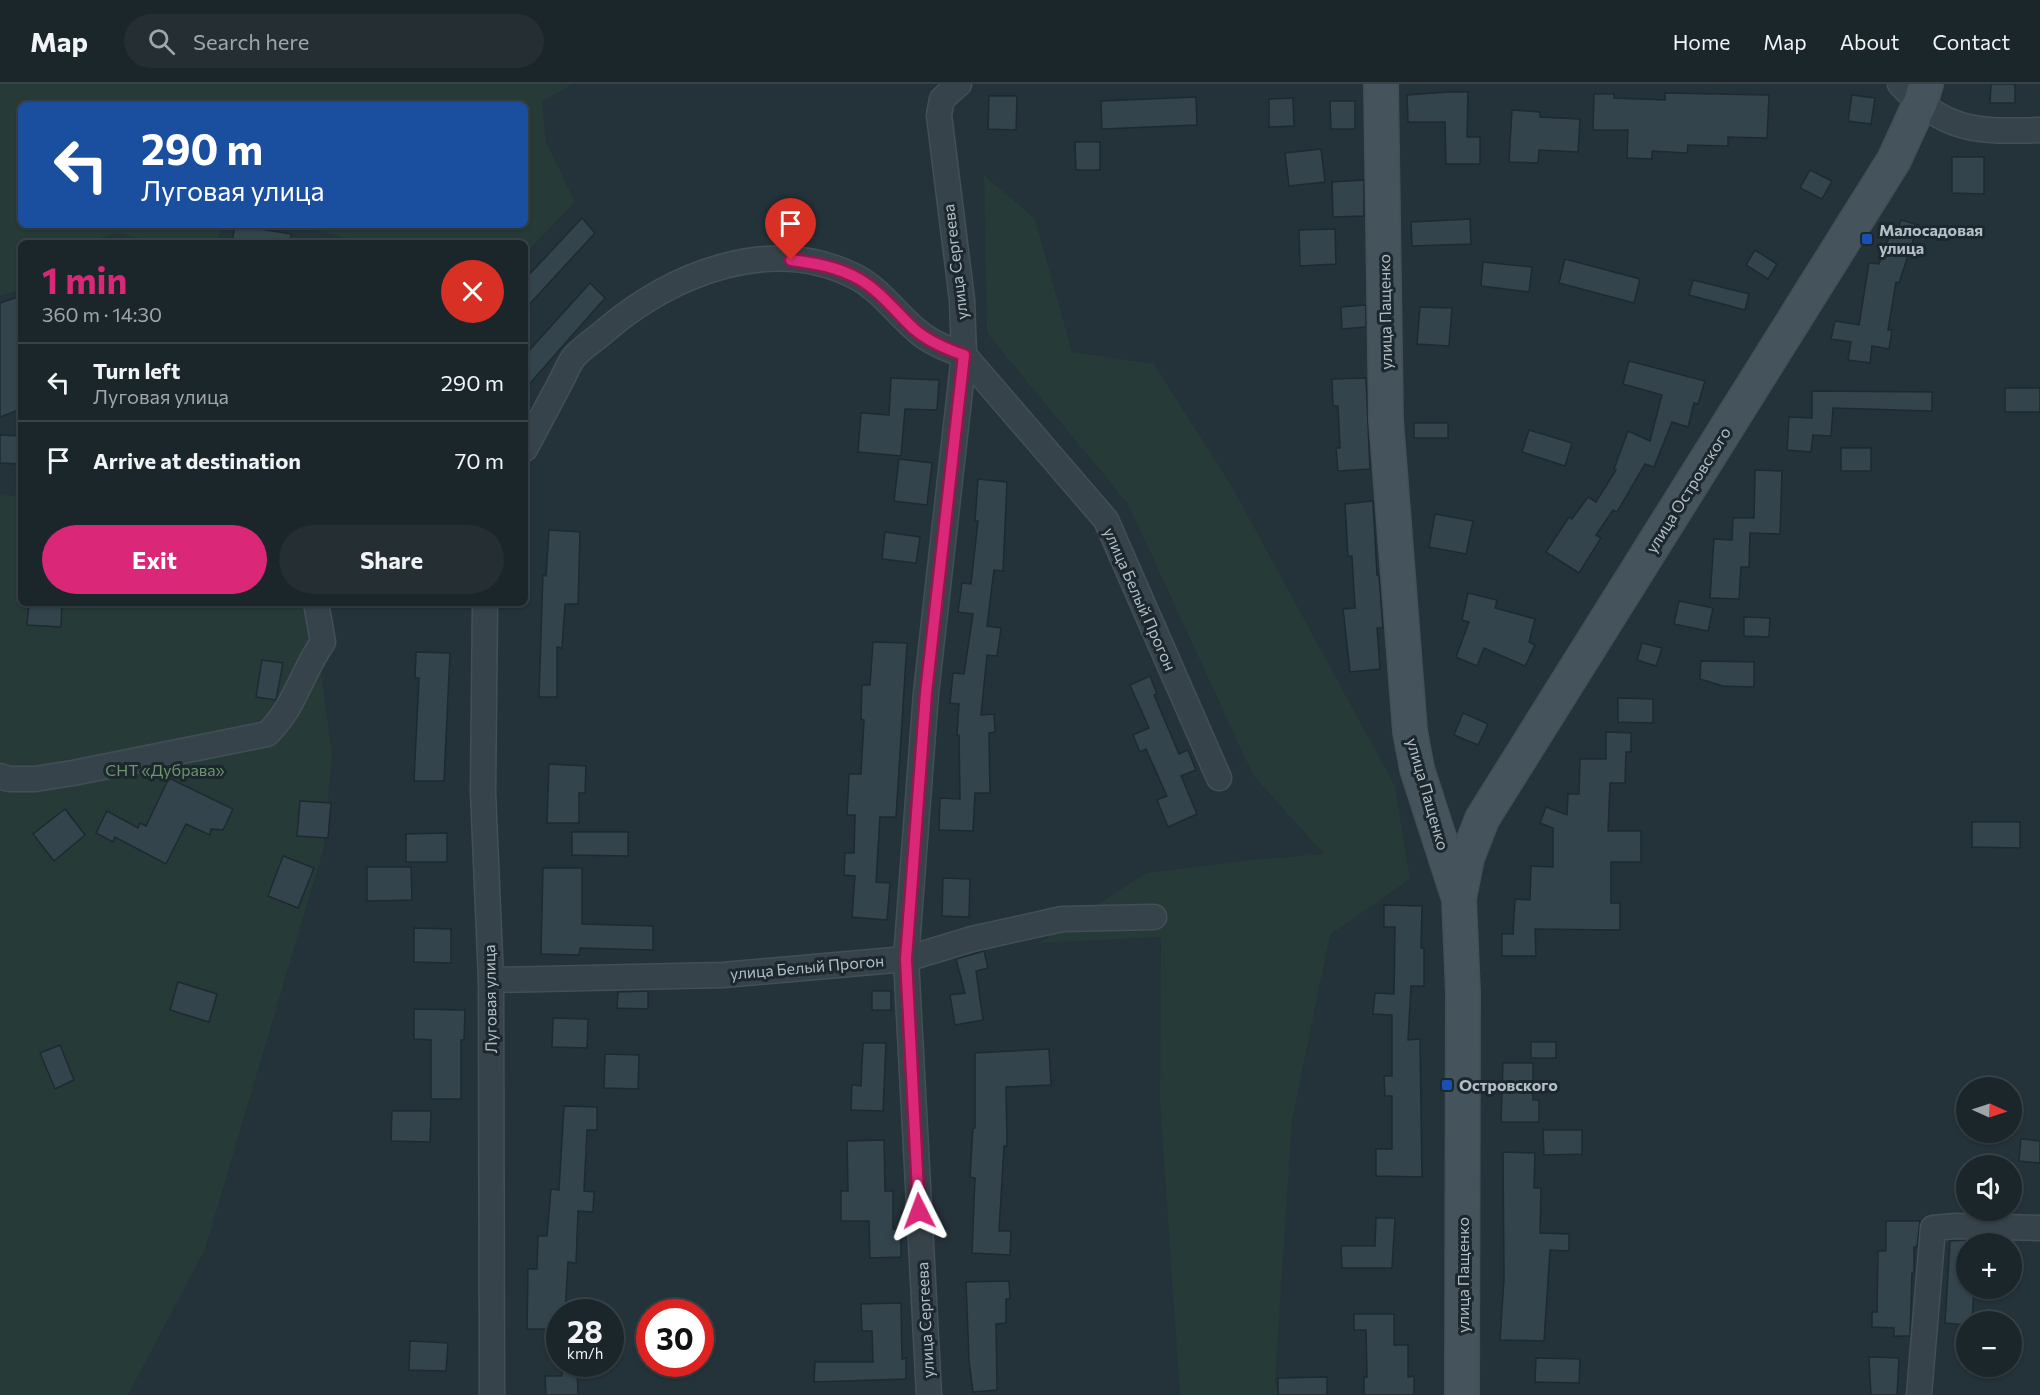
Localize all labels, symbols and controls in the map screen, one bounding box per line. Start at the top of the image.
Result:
search box [124,14,544,68]
text: Map [30,24,88,58]
icon: search [145,25,178,58]
text: Search here [193,28,309,55]
text: Home [1673,29,1730,54]
text: Map [1763,29,1807,54]
text: About [1840,29,1899,54]
text: Contact [1932,29,2010,54]
text: 290 m [141,122,263,174]
icon: left [42,126,120,204]
text: Луговая улица [141,174,325,207]
pin [765,198,816,260]
street label: улица Сергеева [938,203,971,321]
icon: arrive [774,207,807,240]
place label: Малосадовая улица [1879,220,1983,257]
marker: Малосадовая улица [1860,232,1874,246]
street label: улица Пащенко [1374,254,1395,370]
text: 1 min [42,257,127,301]
button: close [441,260,504,323]
text: 360 m · 14:30 [42,302,162,326]
text: Turn left [93,357,180,384]
icon: left [42,366,75,399]
text: 290 m [441,369,504,396]
text: Луговая улица [93,384,229,408]
street label: улица Островского [1641,423,1734,556]
icon: arrive [42,444,75,477]
text: Arrive at destination [93,447,301,474]
text: 70 m [455,447,504,474]
street label: улица Белый Прогон [1100,524,1181,673]
button: Exit [42,525,267,594]
button: Share [279,525,504,594]
street label: улица Пащенко [1403,736,1454,852]
park label: СНТ «Дубрава» [105,760,225,779]
street label: Луговая улица [479,944,500,1054]
street label: улица Белый Прогон [729,950,885,983]
place label: Островского [1459,1075,1558,1094]
north arrow [1956,1077,2022,1143]
map controls [1956,1077,2022,1377]
marker: Островского [1440,1078,1454,1092]
button: sound [1956,1155,2022,1221]
position arrow [887,1179,951,1243]
street label: улица Пащенко [1453,1217,1472,1333]
button: + [1956,1233,2022,1299]
street label: улица Сергеева [912,1262,937,1379]
speed limit sign: 30 [636,1299,714,1377]
button: − [1956,1311,2022,1377]
text: 28 [567,1312,603,1349]
text: km/h [567,1344,603,1362]

